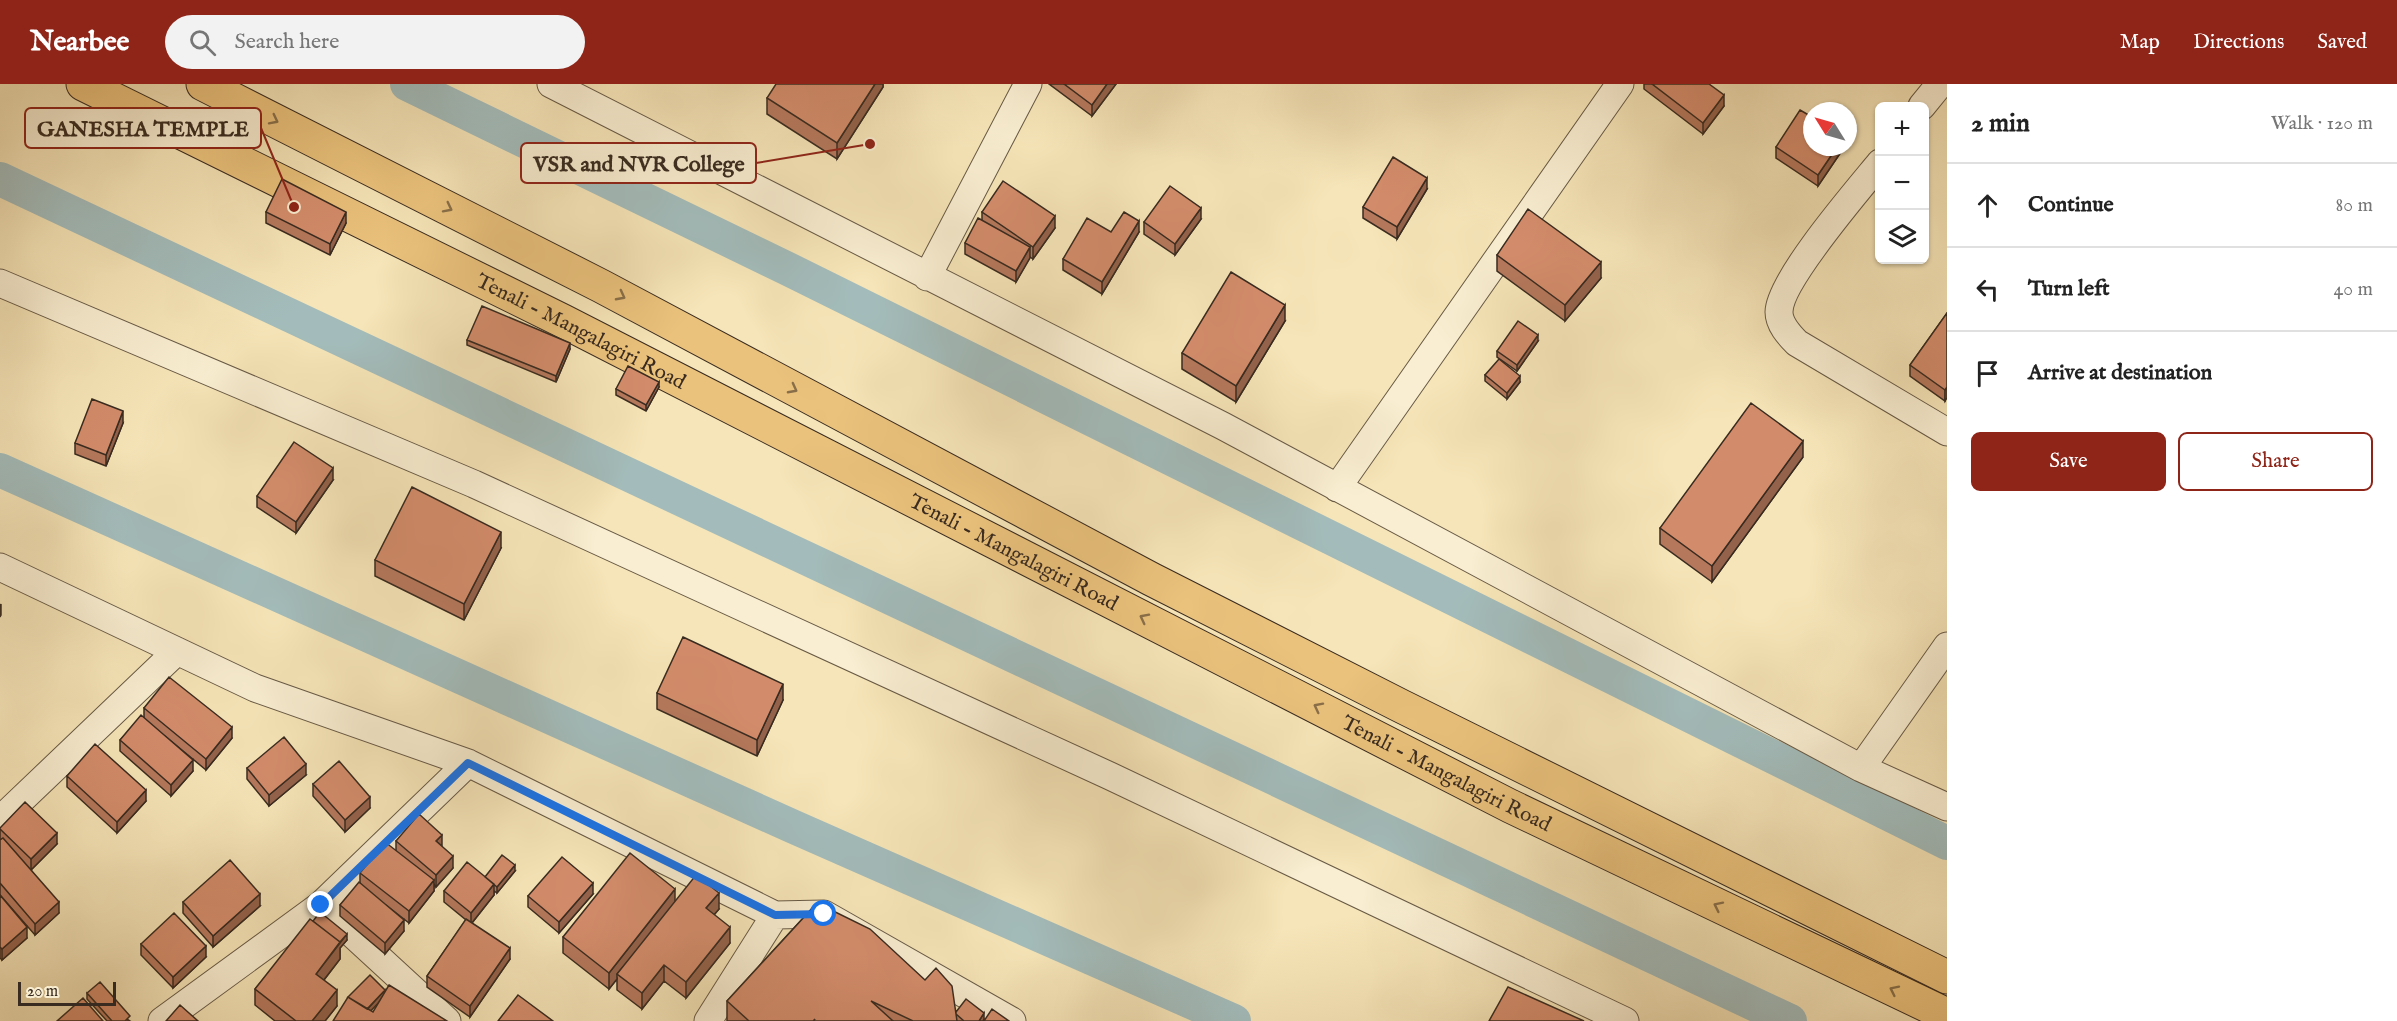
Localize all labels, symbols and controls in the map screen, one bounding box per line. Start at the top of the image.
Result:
search box [165,15,585,69]
text: Nearbee [30,25,129,60]
icon: search [186,26,219,59]
text: Search here [234,28,339,56]
text: Map [2120,29,2160,56]
text: Directions [2193,29,2284,56]
text: Saved [2317,29,2367,56]
north arrow [1803,102,1857,156]
map controls [1875,102,1929,264]
button: + [1875,102,1929,156]
text: 2 min [1971,107,2030,140]
callout: GANESHA TEMPLE [25,108,261,148]
text: Walk · 120 m [2271,111,2373,136]
one-way arrow [267,113,278,124]
text: GANESHA TEMPLE [37,116,250,144]
callout: VSR and NVR College [521,143,756,183]
text: VSR and NVR College [532,151,745,179]
button: − [1875,156,1929,210]
icon: ahead [1971,189,2004,222]
text: Continue [2028,191,2114,219]
text: 80 m [2336,193,2373,218]
one-way arrow [441,201,452,212]
button: layers [1875,210,1929,264]
street label: Tenali - Mangalagiri Road [471,268,691,397]
icon: left [1971,273,2004,306]
text: Turn left [2028,275,2110,303]
text: 40 m [2334,277,2373,302]
one-way arrow [615,289,626,301]
icon: arrive [1971,357,2004,390]
text: Arrive at destination [2028,359,2212,387]
one-way arrow [787,382,797,393]
button: Save [1971,432,2166,491]
button: Share [2178,432,2373,491]
street label: Tenali - Mangalagiri Road [904,489,1123,618]
one-way arrow [1140,614,1151,626]
one-way arrow [1313,703,1324,715]
street label: Tenali - Mangalagiri Road [1337,710,1556,839]
route end [307,891,333,917]
route start [810,900,836,926]
one-way arrow [1714,901,1725,913]
scale bar [18,979,116,1006]
text: 20 m [27,982,58,1002]
one-way arrow [1890,986,1901,997]

